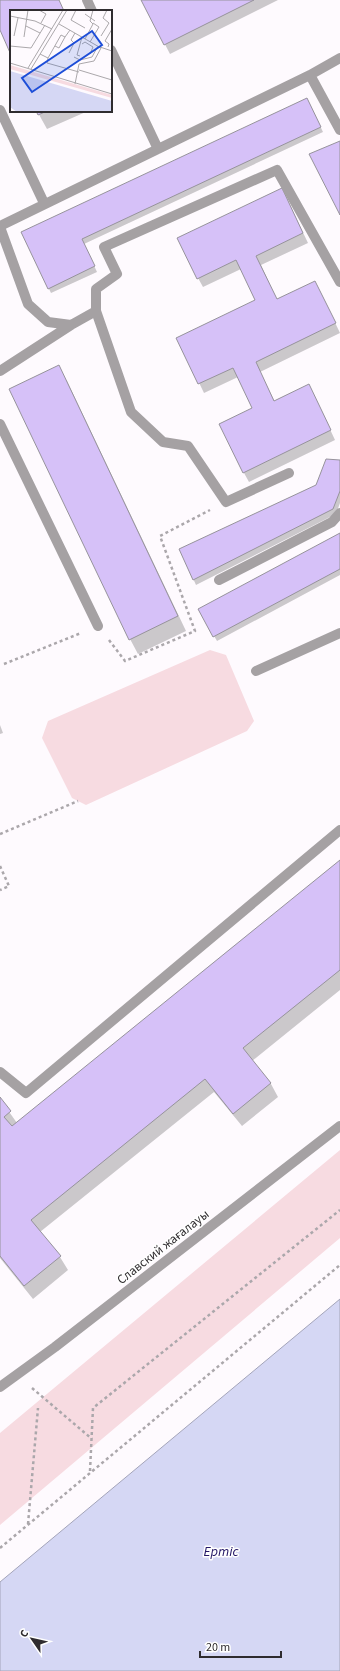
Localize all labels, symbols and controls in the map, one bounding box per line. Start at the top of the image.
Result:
inset map [10,10,112,112]
street label: Славский жағалауы [113,1205,213,1289]
water label: Ертіс [203,1542,239,1562]
north arrow [12,1619,52,1659]
text: С [16,1626,32,1641]
scale bar [200,1633,281,1659]
text: 20 m [206,1639,230,1656]

